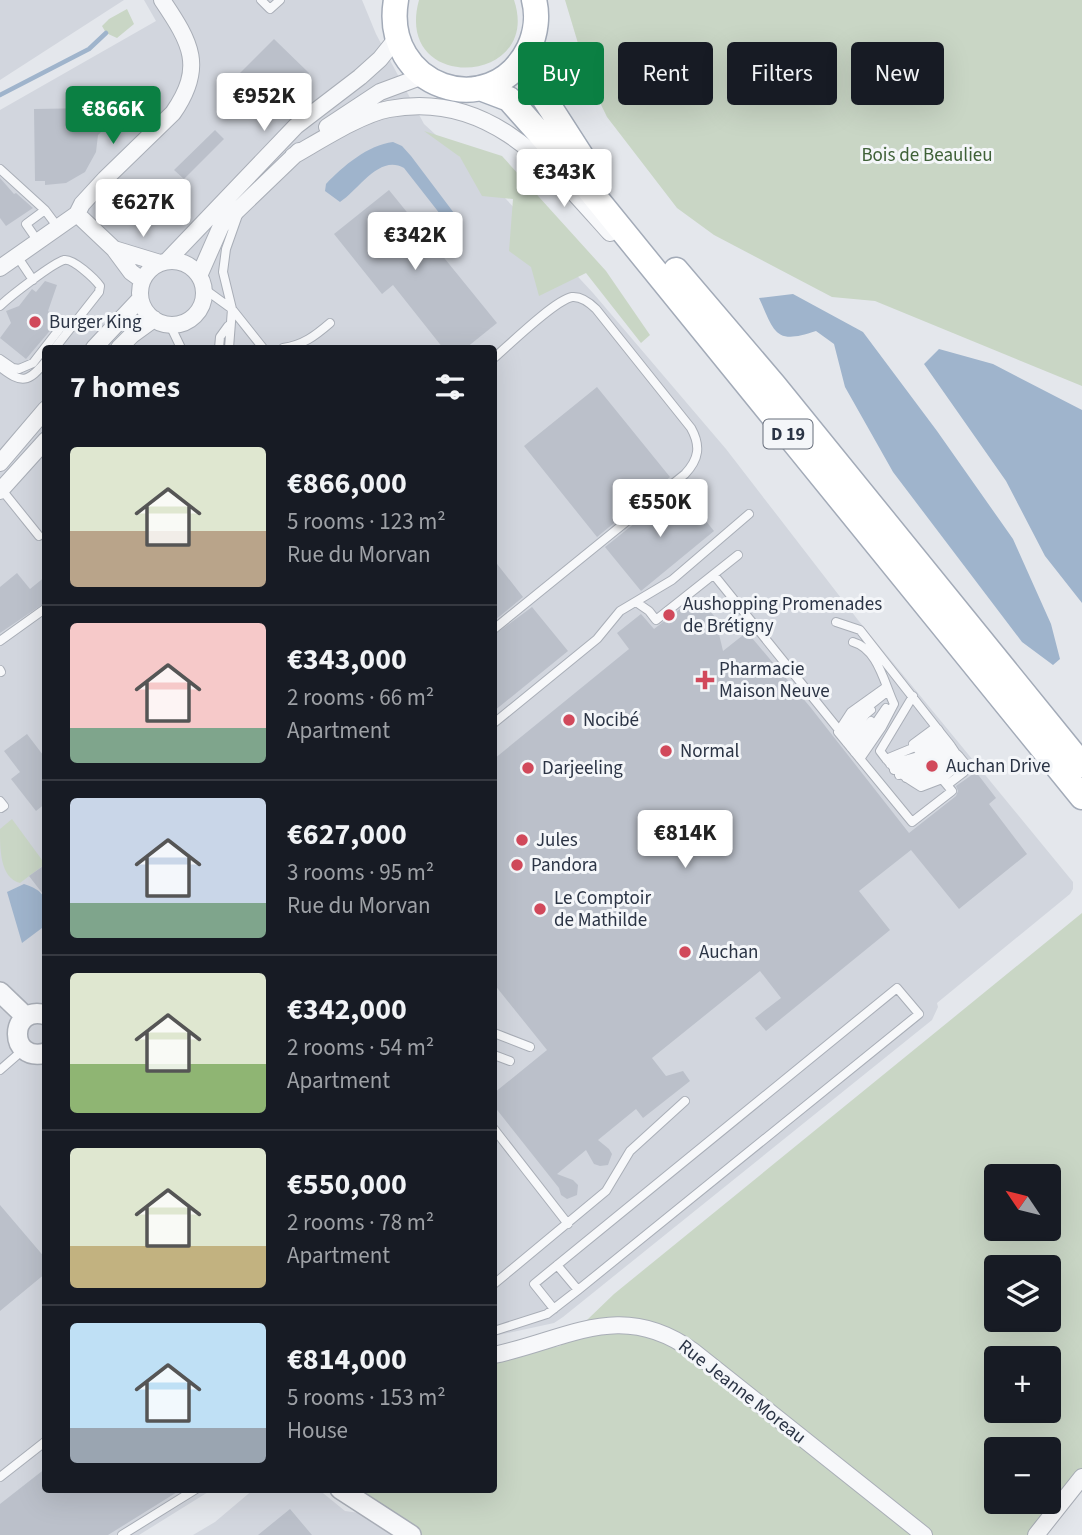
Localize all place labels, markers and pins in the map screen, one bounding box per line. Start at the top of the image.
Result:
pin: €952K [215,74,313,133]
pin: €866K [64,86,162,146]
pin: €343K [515,150,613,209]
pin: €627K [94,180,192,239]
pin: €342K [366,212,464,272]
place label: Burger King [49,309,142,336]
marker: Burger King [27,314,43,330]
pin: €550K [611,480,709,539]
place label: Aushopping Promenades de Brétigny [683,591,882,640]
marker: Aushopping Promenades de Brétigny [661,607,677,623]
place label: Pharmacie Maison Neuve [719,656,830,705]
marker: Pharmacie Maison Neuve [697,672,713,688]
place label: Nocibé [583,707,639,734]
marker: Nocibé [561,712,577,728]
place label: Normal [680,738,740,765]
marker: Normal [658,743,674,759]
place label: Auchan Drive [946,753,1050,780]
place label: Darjeeling [542,755,623,782]
marker: Auchan Drive [924,758,940,774]
marker: Darjeeling [520,760,536,776]
pin: €814K [636,810,734,870]
place label: Jules [536,827,578,854]
marker: Jules [514,832,530,848]
place label: Pandora [531,852,597,879]
marker: Pandora [509,857,525,873]
place label: Le Comptoir de Mathilde [554,885,651,934]
marker: Le Comptoir de Mathilde [532,901,548,917]
place label: Auchan [699,939,759,966]
marker: Auchan [677,944,693,960]

